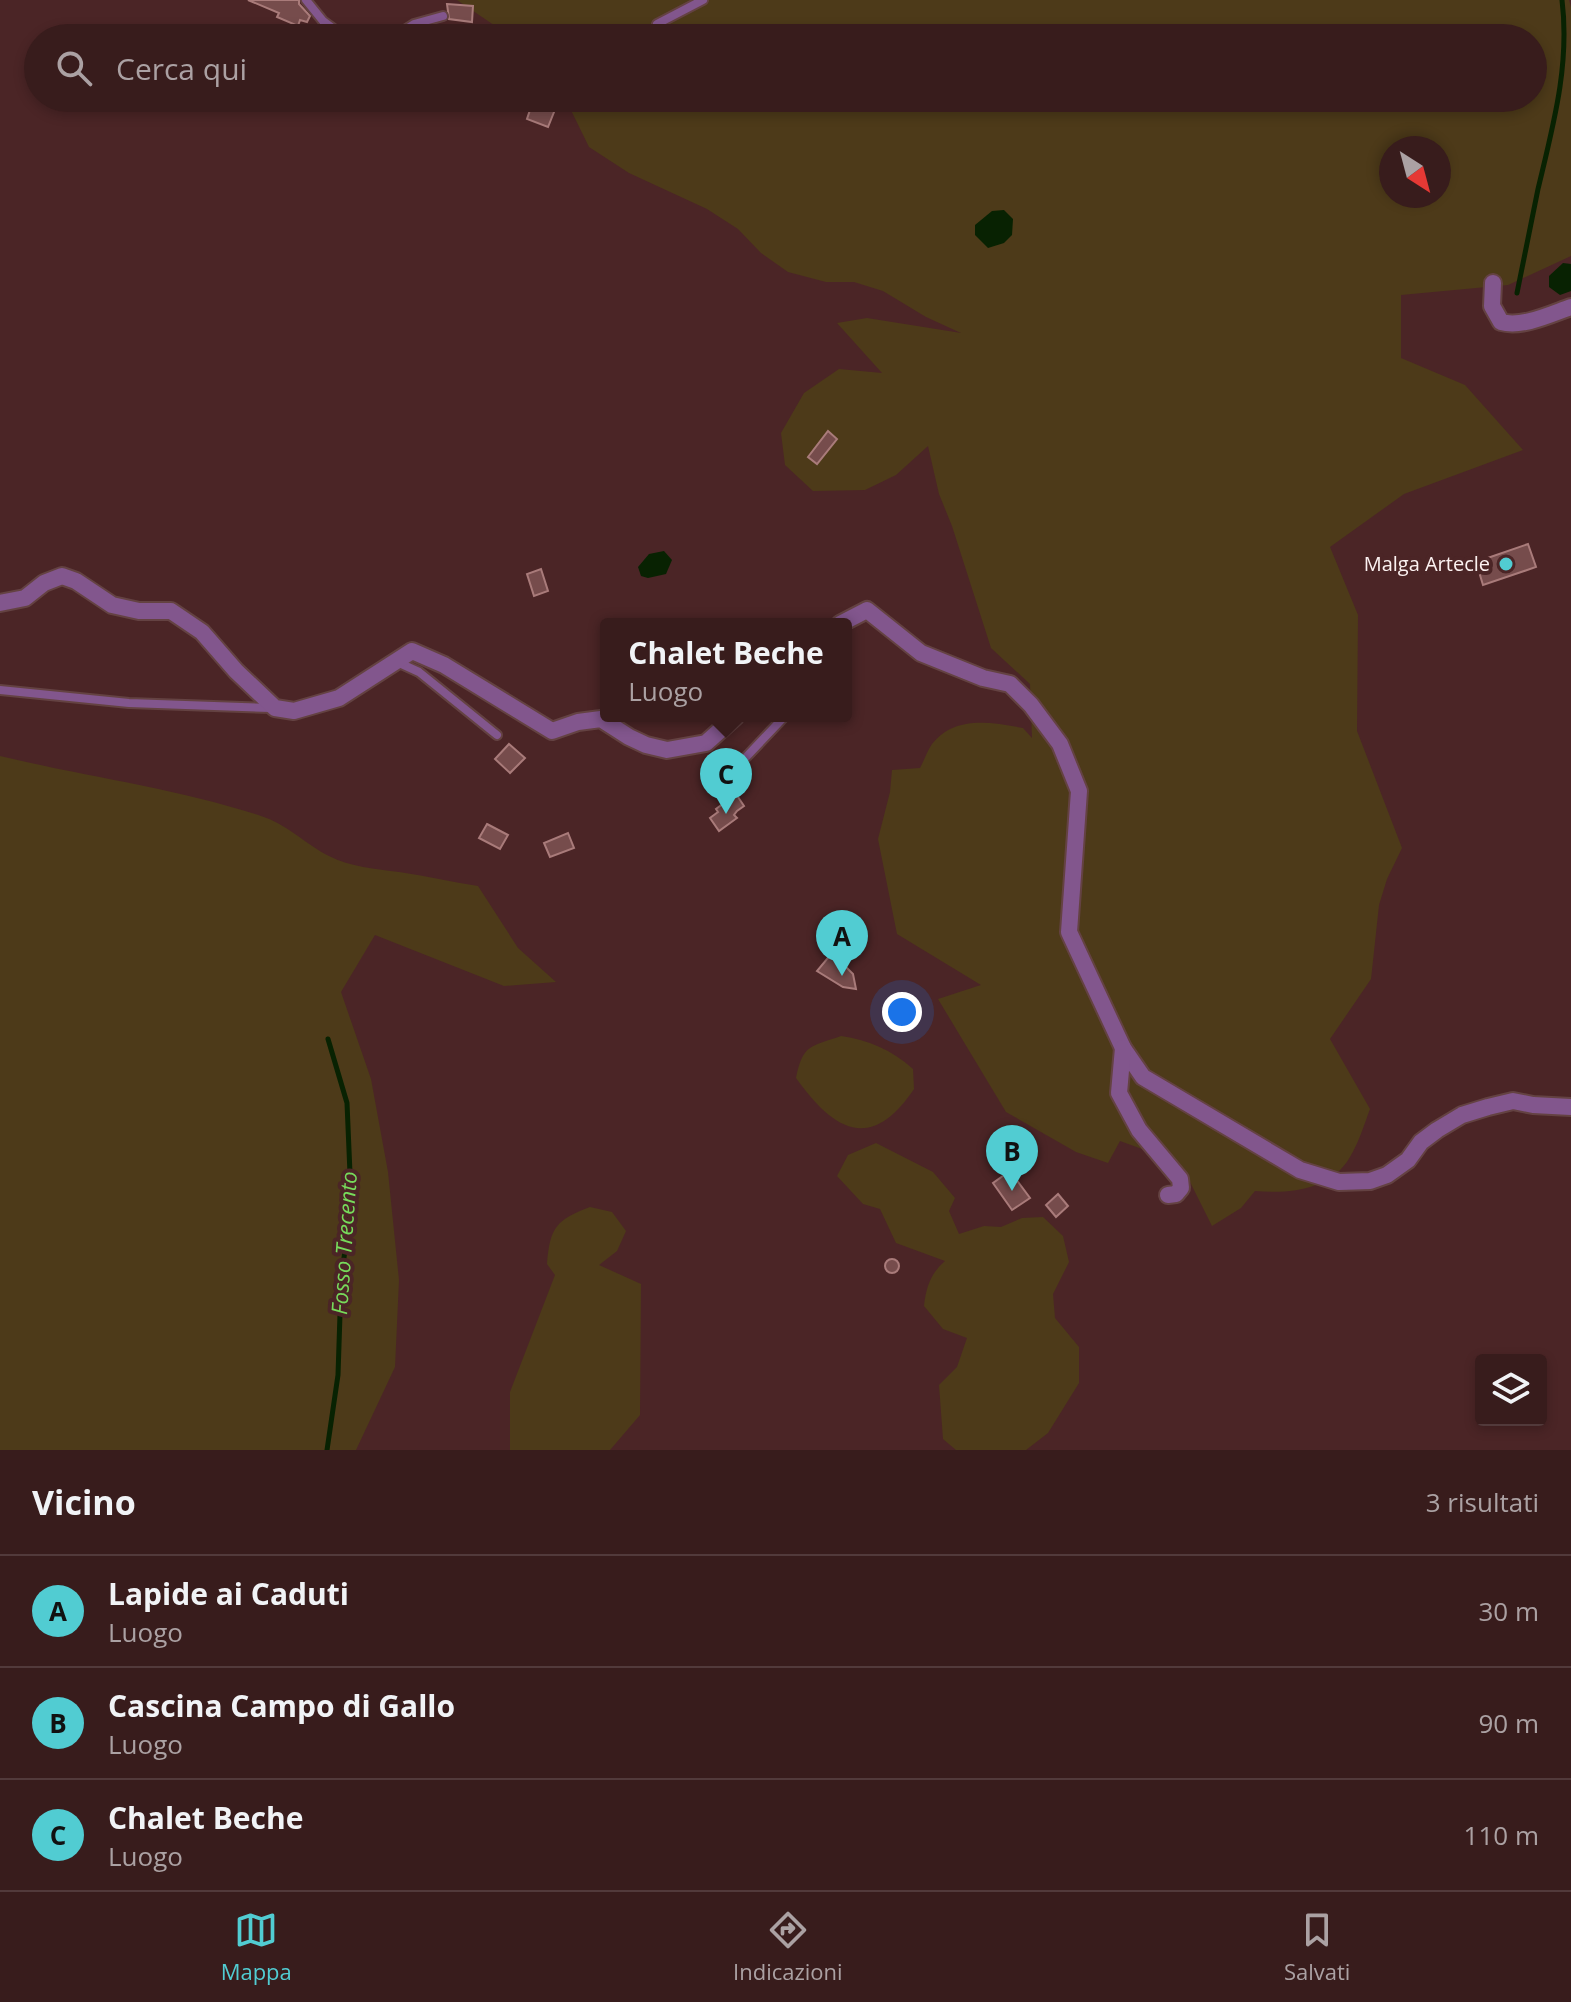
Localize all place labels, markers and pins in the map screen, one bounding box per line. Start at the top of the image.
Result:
place label: Malga Artecle [1364,550,1490,577]
marker: Malga Artecle [1497,555,1515,573]
pin: C [700,748,752,814]
pin: A [816,910,868,976]
pin: B [986,1125,1038,1191]

